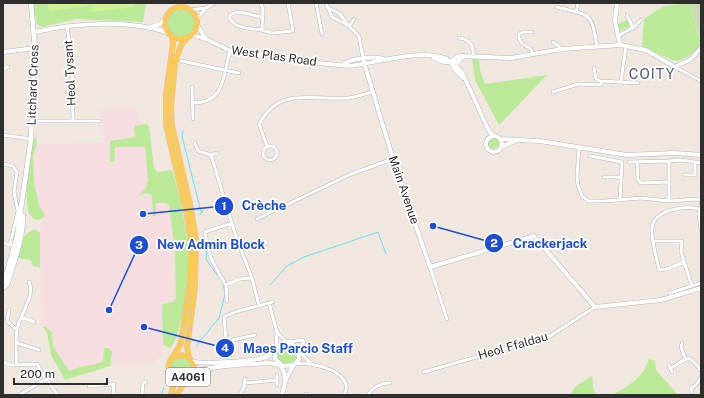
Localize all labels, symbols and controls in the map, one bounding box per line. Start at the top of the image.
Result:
street label: Heol Tysant [61,39,79,106]
street label: West Plas Road [230,43,318,69]
street label: Litchard Cross [25,44,41,126]
district label: COITY [629,66,675,82]
street label: Main Avenue [386,154,422,226]
callout: Crèche [214,193,294,218]
text: Crèche [242,198,286,213]
text: 1 [221,199,227,213]
callout: Crackerjack [484,231,595,256]
callout: New Admin Block [129,232,274,257]
text: 2 [490,236,498,250]
text: Crackerjack [513,236,588,251]
text: New Admin Block [157,237,266,252]
text: 3 [135,238,143,252]
street label: Heol Ffaldau [477,329,550,363]
callout: Maes Parcio Staff [215,336,361,361]
text: 4 [221,341,229,355]
text: Maes Parcio Staff [243,341,353,356]
scale bar [14,360,107,386]
text: 200 m [20,367,55,381]
road number: A4061 [166,368,210,386]

